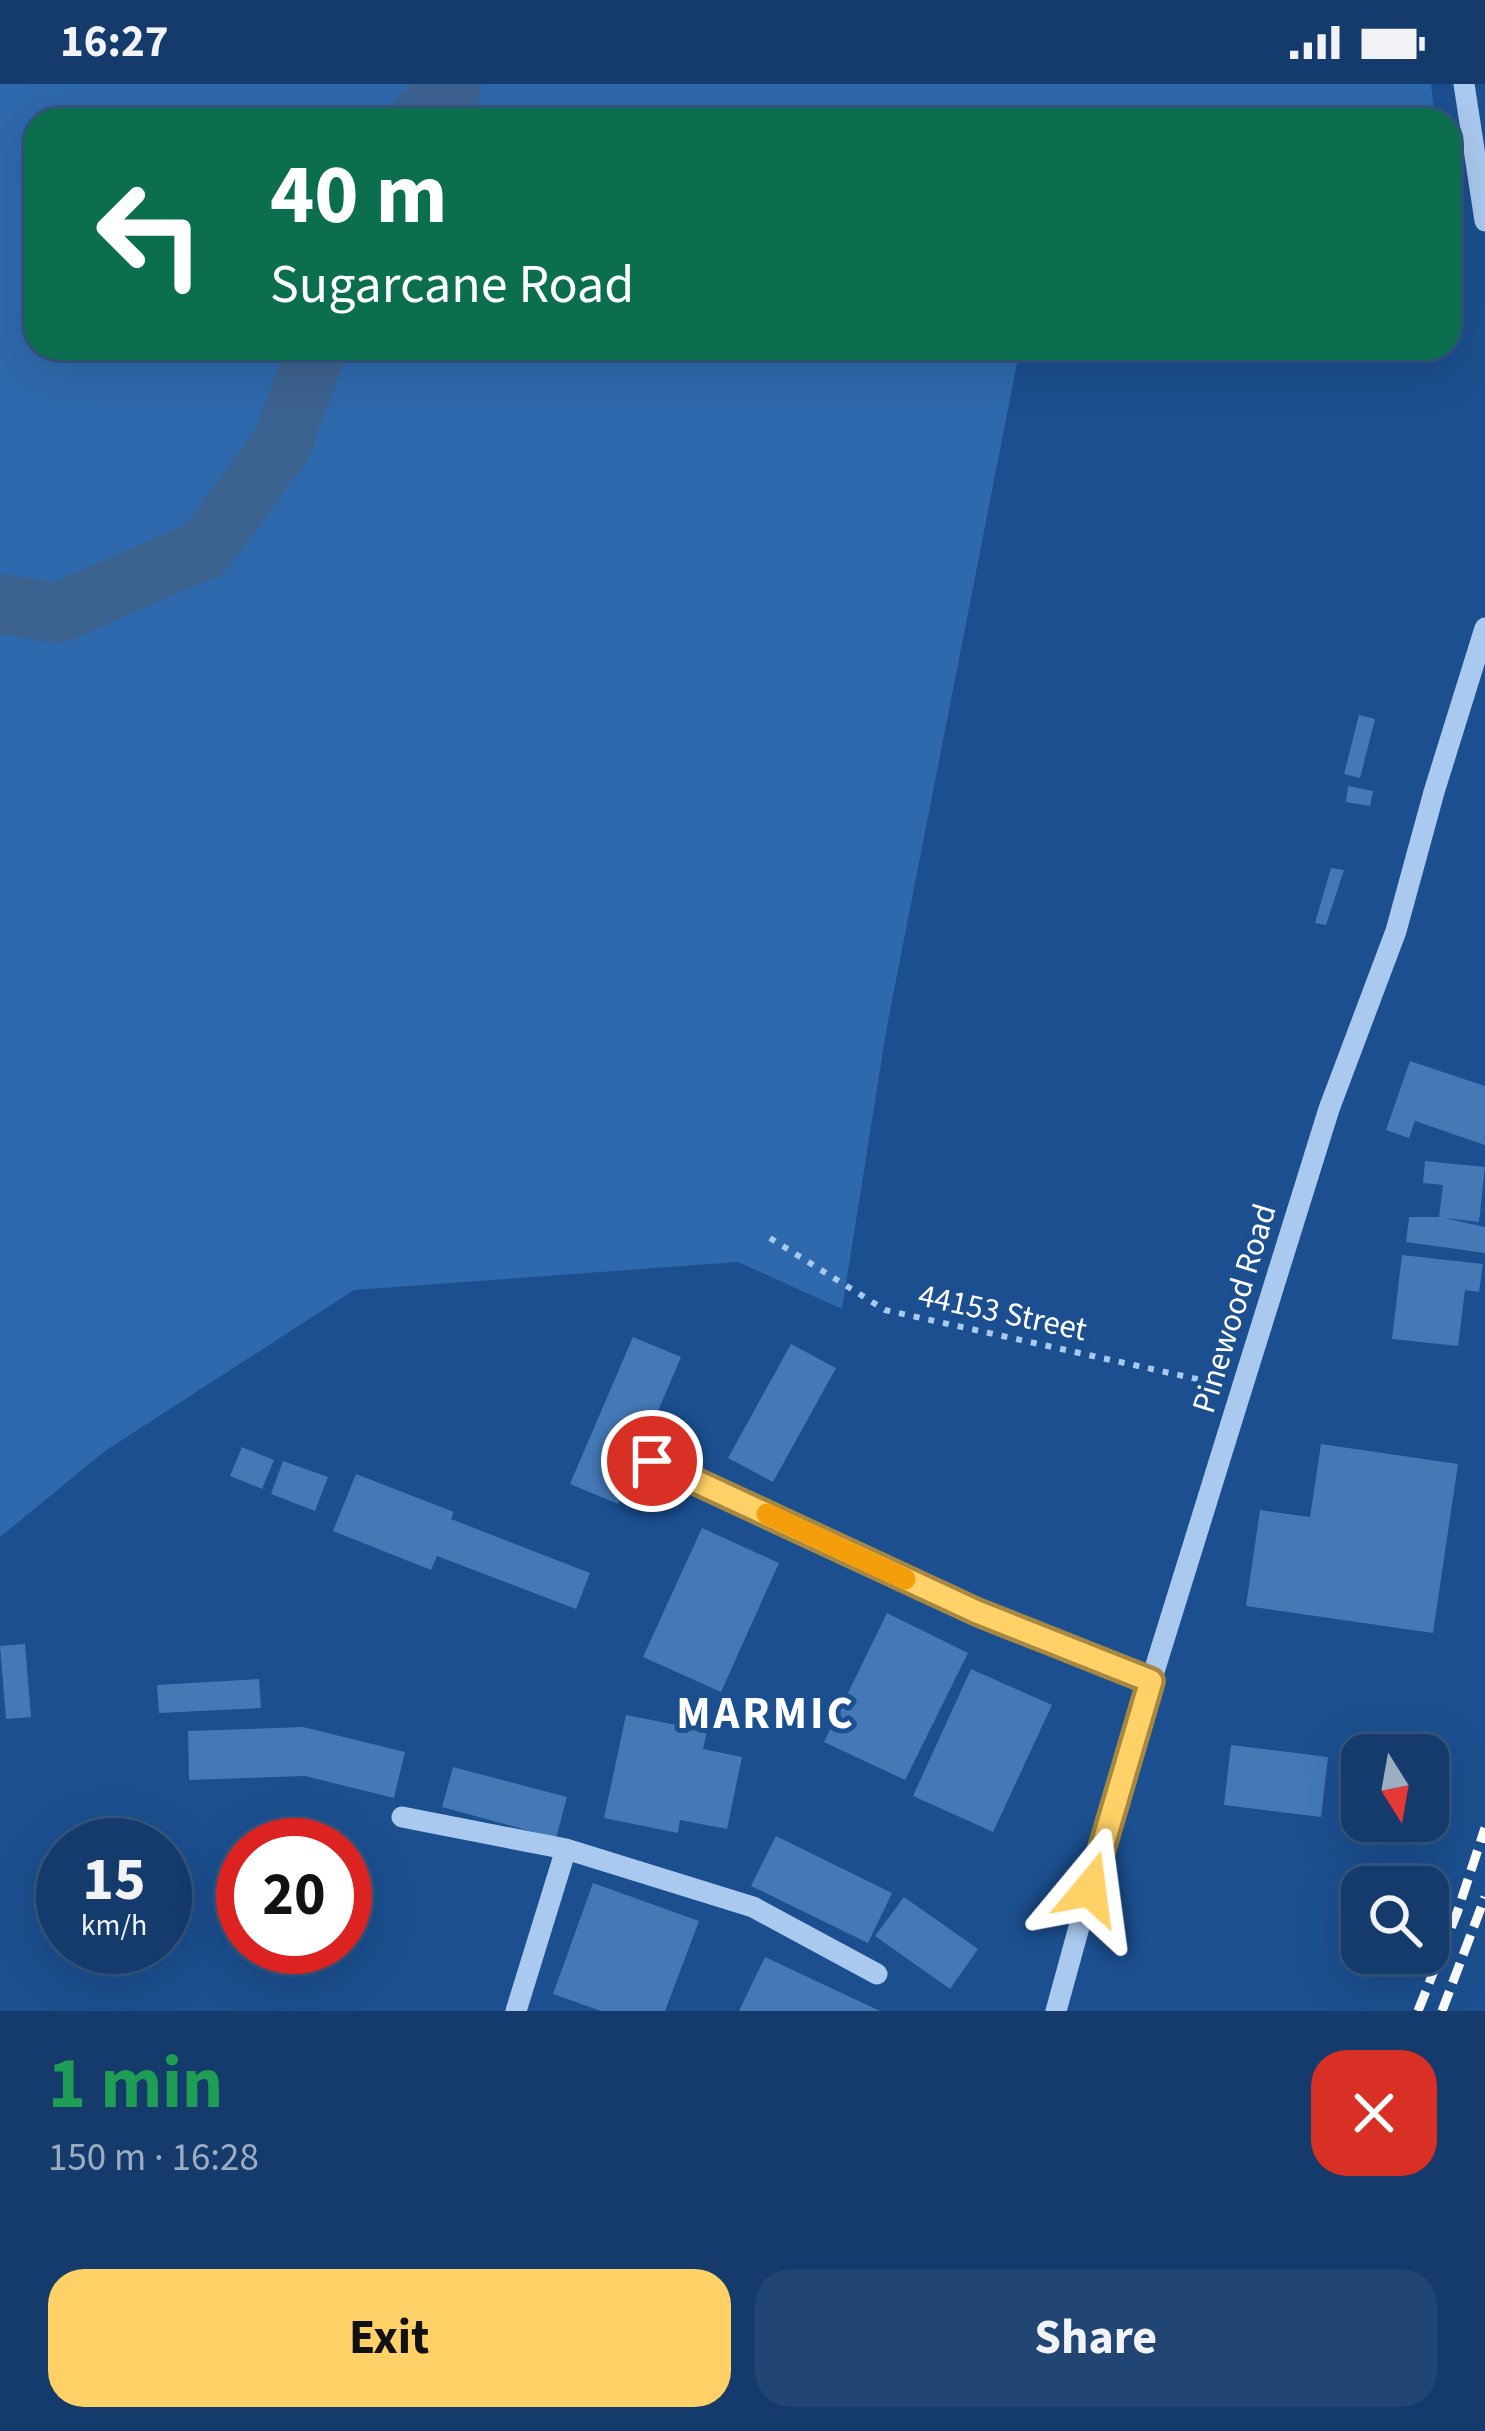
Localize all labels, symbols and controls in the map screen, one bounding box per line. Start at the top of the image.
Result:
text: 16:27 [60,10,169,74]
text: 40 m [270,136,448,256]
icon: left [72,156,228,312]
text: Sugarcane Road [270,247,634,324]
street label: Pinewood Road [1180,1198,1289,1419]
street label: 44153 Street [914,1272,1091,1353]
pin [601,1410,703,1512]
icon: arrive [619,1428,685,1494]
district label: MARMIC [676,1682,856,1746]
north arrow [1341,1734,1449,1842]
map controls [1341,1734,1449,1974]
speed limit sign: 20 [216,1818,372,1974]
position arrow [1027,1826,1153,1952]
text: 15 [82,1838,146,1923]
button: search [1341,1866,1449,1974]
text: km/h [81,1904,147,1947]
text: 1 min [48,2033,223,2136]
button: close [1311,2050,1437,2176]
text: 150 m · 16:28 [48,2130,259,2186]
button: Exit [48,2269,731,2407]
button: Share [755,2269,1437,2407]

